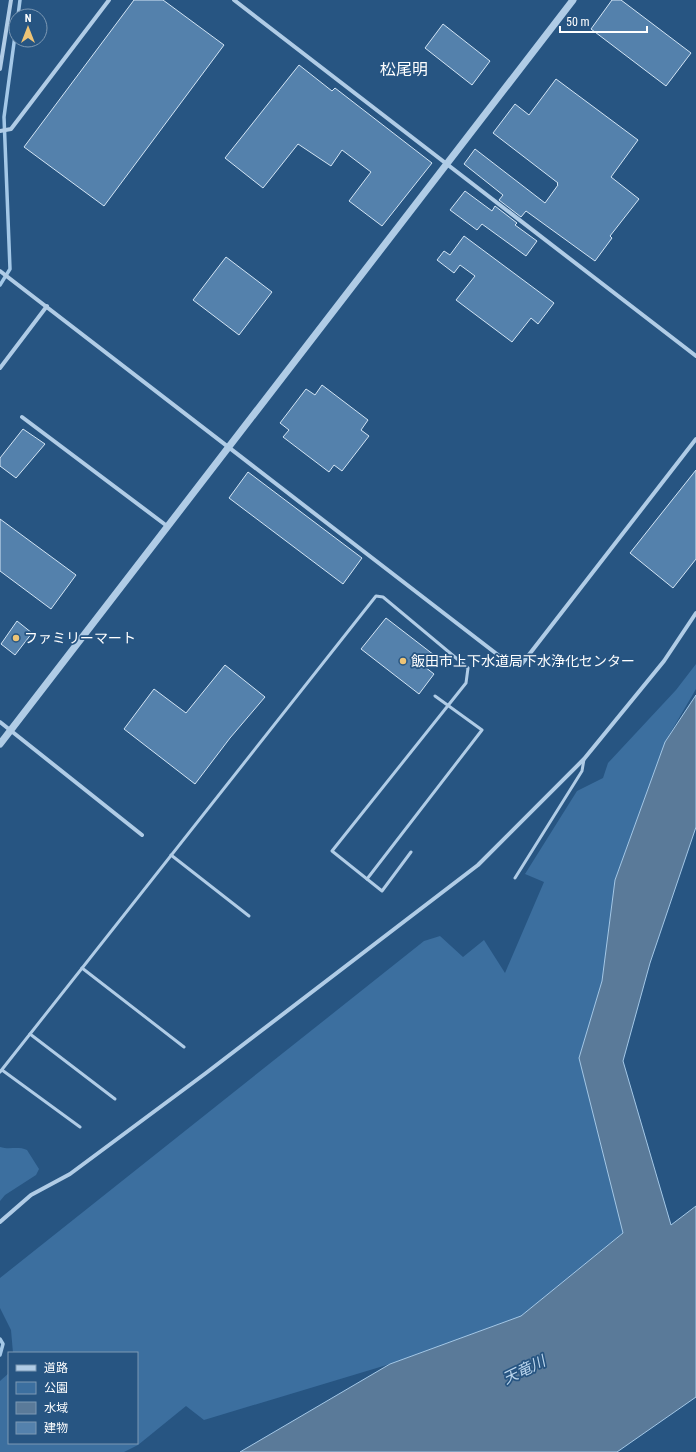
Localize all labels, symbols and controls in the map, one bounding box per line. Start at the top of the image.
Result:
north arrow [8,8,48,48]
scale bar [560,8,647,34]
text: N [25,12,32,25]
text: 50 m [566,15,590,29]
district label: 松尾明 [380,60,428,79]
place label: ファミリーマート [24,630,136,646]
marker: ファミリーマート [11,633,21,643]
place label: 飯田市上下水道局下水浄化センター [411,653,635,669]
marker: 飯田市上下水道局下水浄化センター [398,656,408,666]
water label: 天竜川 [500,1351,550,1388]
legend [8,1352,138,1444]
text: 道路 [44,1361,68,1375]
text: 公園 [44,1381,68,1395]
text: 水域 [44,1401,68,1415]
text: 建物 [44,1421,68,1435]

